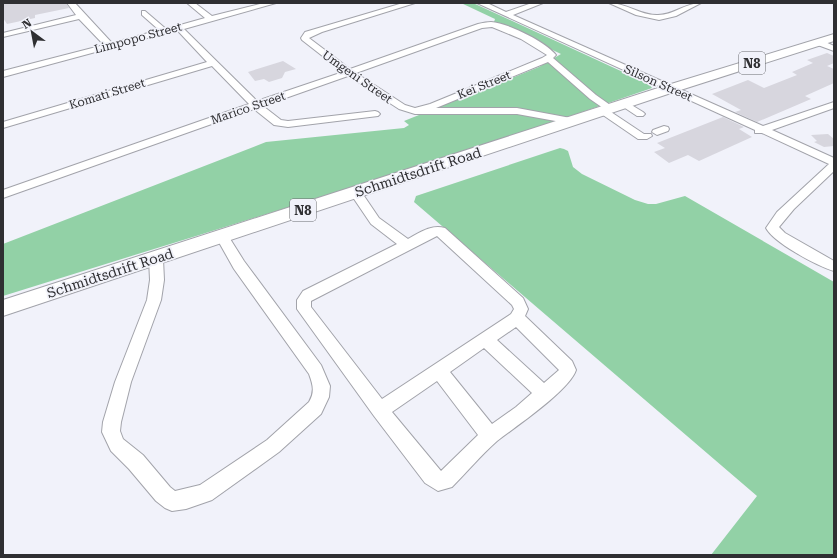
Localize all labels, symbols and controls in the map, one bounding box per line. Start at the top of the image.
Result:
north arrow [12,12,52,52]
text: N [20,16,34,32]
street label: Limpopo Street [93,19,184,56]
street label: Umgeni Street [319,48,395,107]
road number: N8 [739,52,765,74]
street label: Silson Street [622,62,695,104]
street label: Kei Street [455,68,513,102]
street label: Komati Street [67,76,147,112]
street label: Marico Street [209,88,288,127]
street label: Schmidtsdrift Road [353,144,483,200]
road number: N8 [290,199,316,221]
street label: Schmidtsdrift Road [45,245,175,301]

